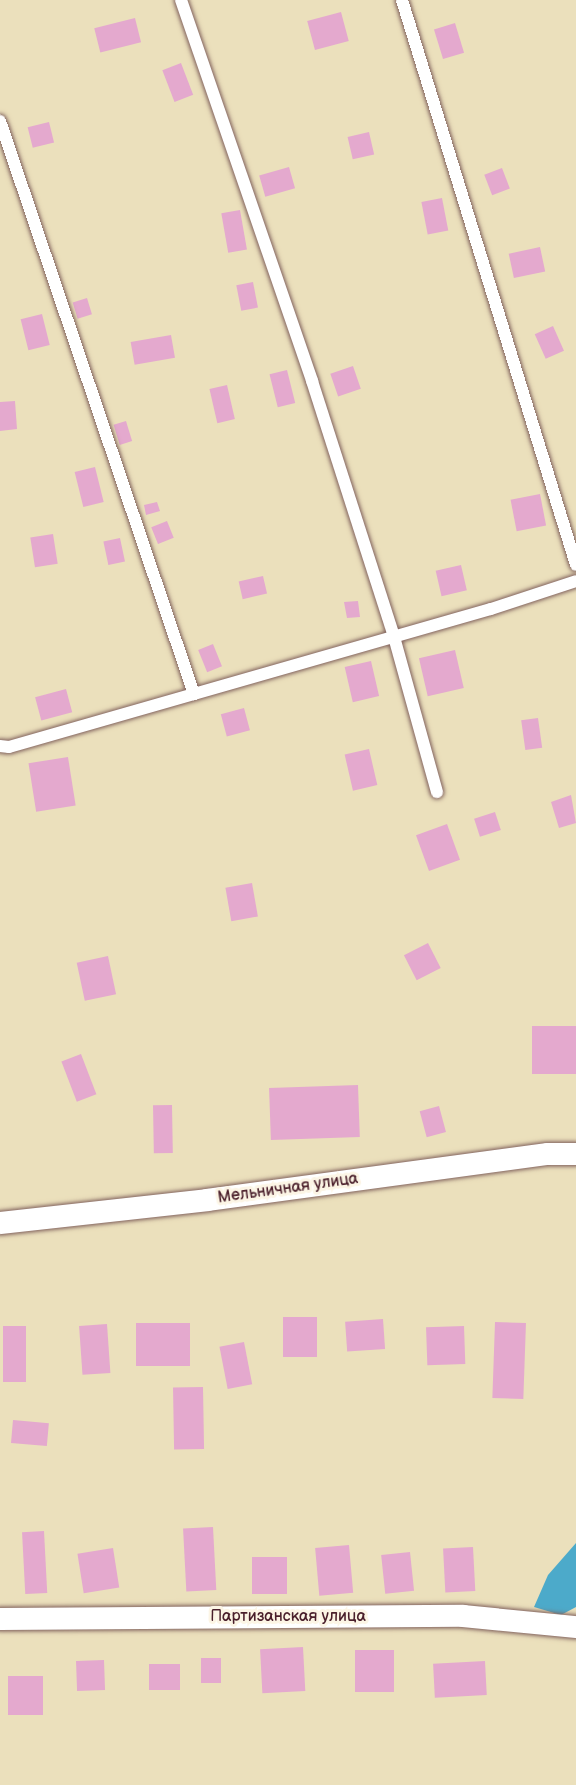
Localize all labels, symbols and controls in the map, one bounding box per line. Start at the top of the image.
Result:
street label: Мельничная улица [217,1170,359,1208]
street label: Партизанская улица [210,1607,366,1627]

